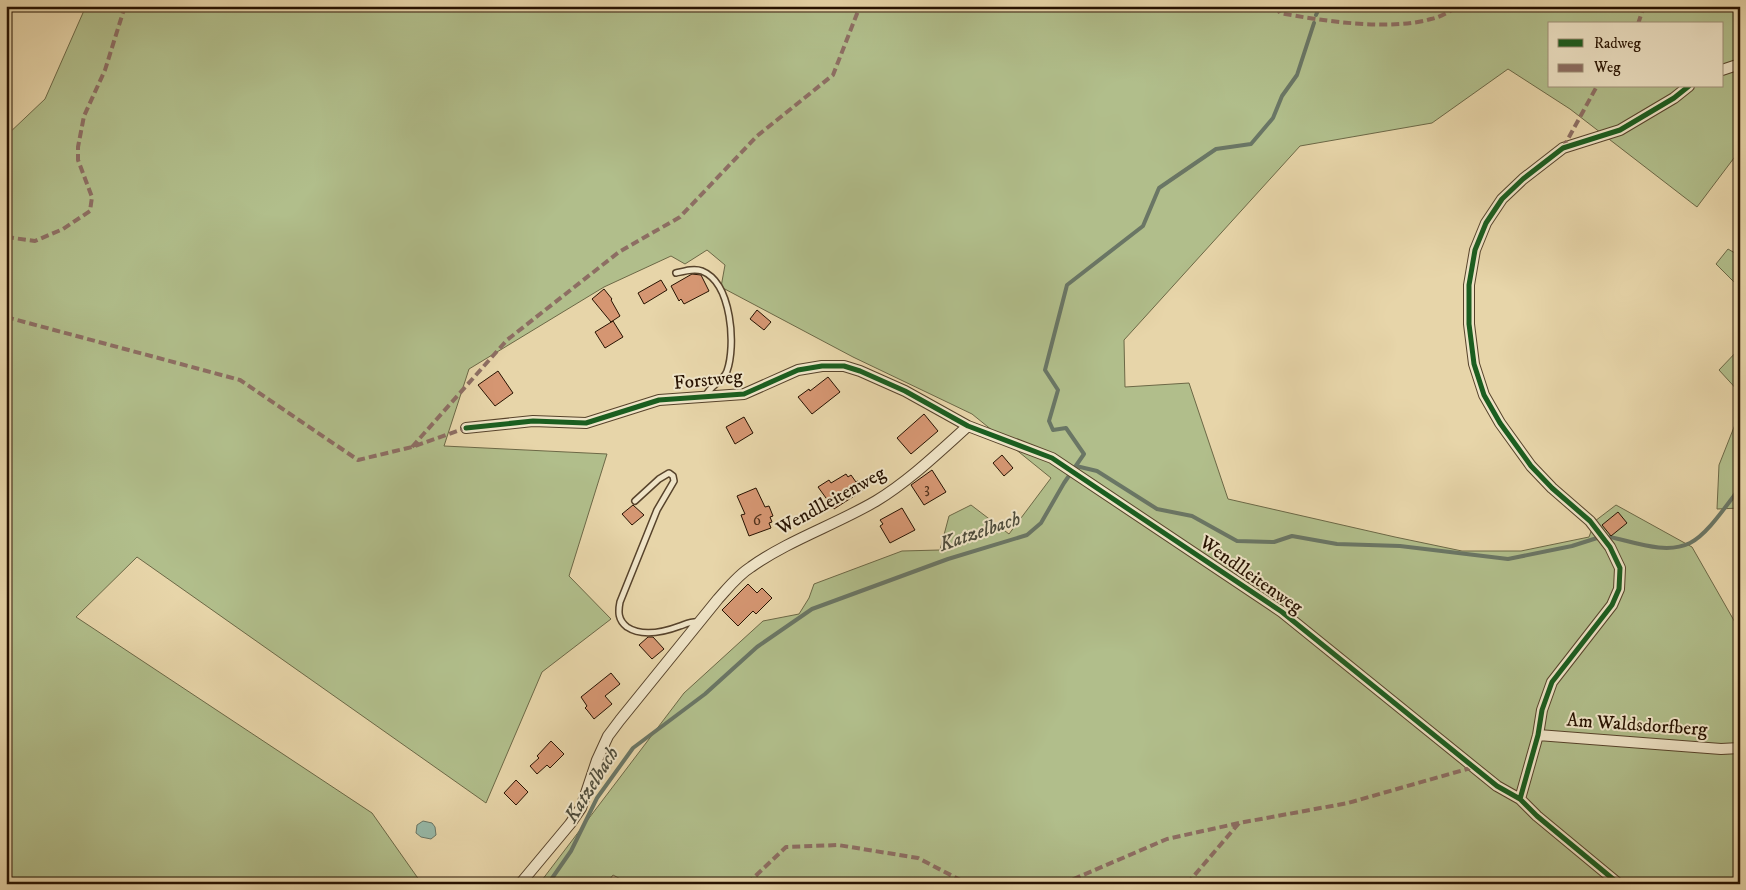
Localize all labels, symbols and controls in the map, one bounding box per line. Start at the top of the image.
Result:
legend [1548,22,1724,88]
text: Radweg [1594,34,1642,53]
text: Weg [1593,58,1621,77]
street label: Forstweg [673,365,744,395]
street label: Wendlleitenweg [772,461,890,541]
house number: 3 [924,478,930,498]
water label: Katzelbach [935,506,1024,558]
house number: 6 [753,510,762,530]
street label: Wendlleitenweg [1194,530,1308,619]
street label: Am Waldsdorfberg [1566,709,1709,741]
water label: Katzelbach [558,743,625,828]

